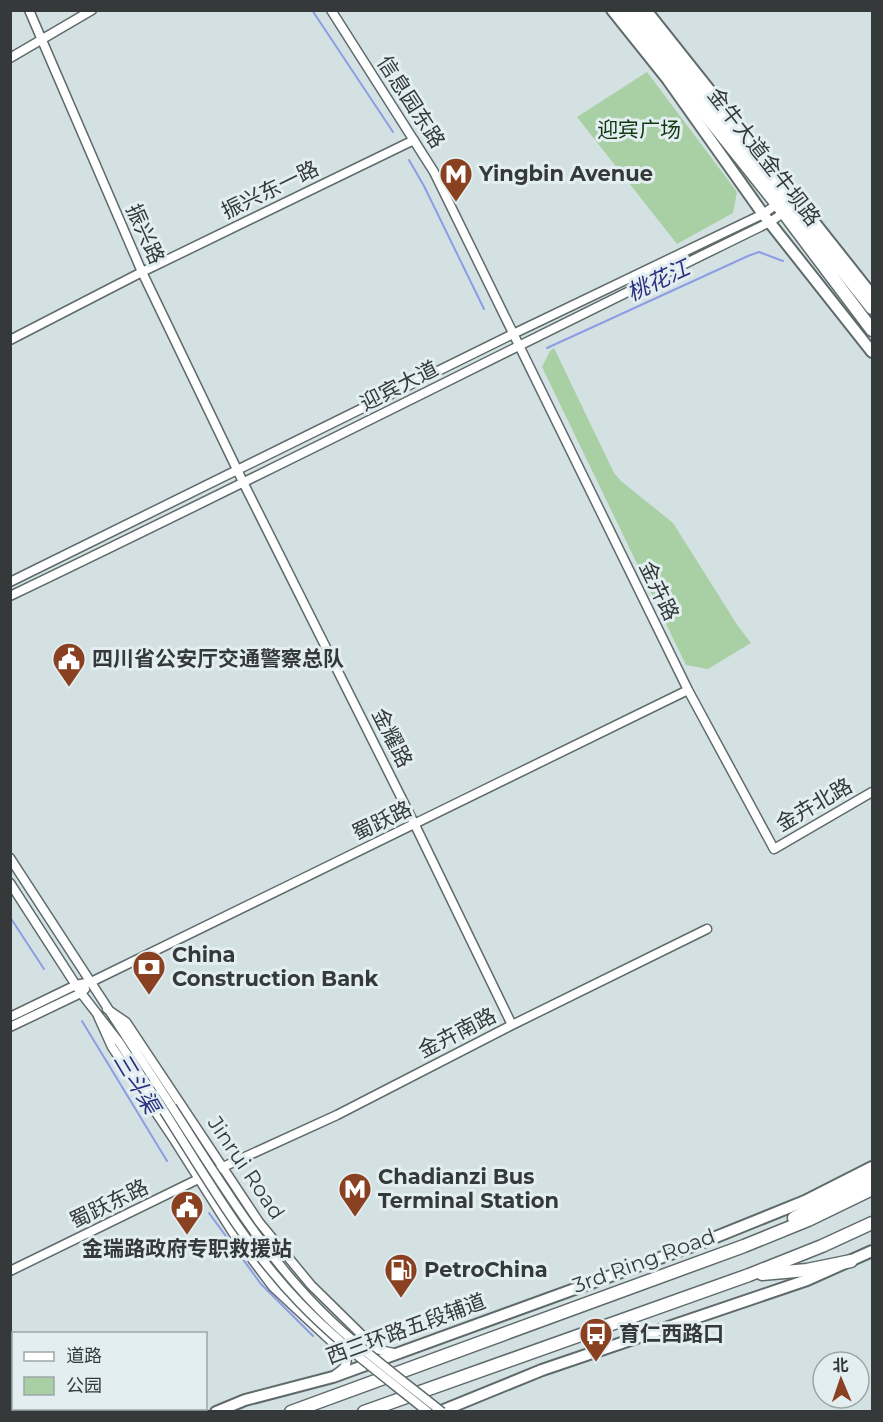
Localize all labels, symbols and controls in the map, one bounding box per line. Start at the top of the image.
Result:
street label: 信息园东路 [372,51,450,153]
street label: 金牛大道金牛坝路 [703,83,826,231]
park label: 迎宾广场 [597,117,681,142]
street label: 振兴东一路 [217,155,322,224]
metro station icon: Yingbin Avenue [438,156,474,203]
place label: Yingbin Avenue [478,161,653,186]
street label: 振兴路 [121,200,170,268]
water label: 桃花江 [623,253,696,307]
street label: 迎宾大道 [356,355,442,416]
street label: 金卉路 [634,557,684,625]
public building icon: 四川省公安厅交通警察总队 [51,641,87,688]
place label: 四川省公安厅交通警察总队 [92,646,344,671]
street label: 金耀路 [367,704,418,772]
street label: 金卉北路 [771,773,856,836]
street label: 蜀跃路 [348,796,416,846]
place label: China Construction Bank [172,942,379,991]
bank icon: China Construction Bank [131,949,167,996]
street label: 金卉南路 [414,1002,500,1063]
water label: 三斗渠 [108,1048,167,1121]
street label: Jinrui Road [202,1111,290,1224]
place label: Chadianzi Bus Terminal Station [378,1164,559,1213]
metro station icon: Chadianzi Bus Terminal Station [337,1171,373,1218]
street label: 蜀跃东路 [66,1174,152,1233]
public building icon: 金瑞路政府专职救援站 [169,1189,205,1236]
street label: 3rd Ring Road [569,1223,718,1298]
place label: 金瑞路政府专职救援站 [82,1236,292,1261]
fuel station icon: PetroChina [383,1252,419,1299]
place label: PetroChina [424,1257,548,1282]
street label: 西三环路五段辅道 [323,1288,489,1369]
bus stop icon: 育仁西路口 [578,1316,614,1363]
place label: 育仁西路口 [619,1321,724,1346]
legend [12,1332,207,1410]
text: 道路 [66,1345,102,1367]
north arrow [811,1350,871,1410]
text: 北 [832,1356,849,1375]
text: 公园 [66,1375,102,1397]

